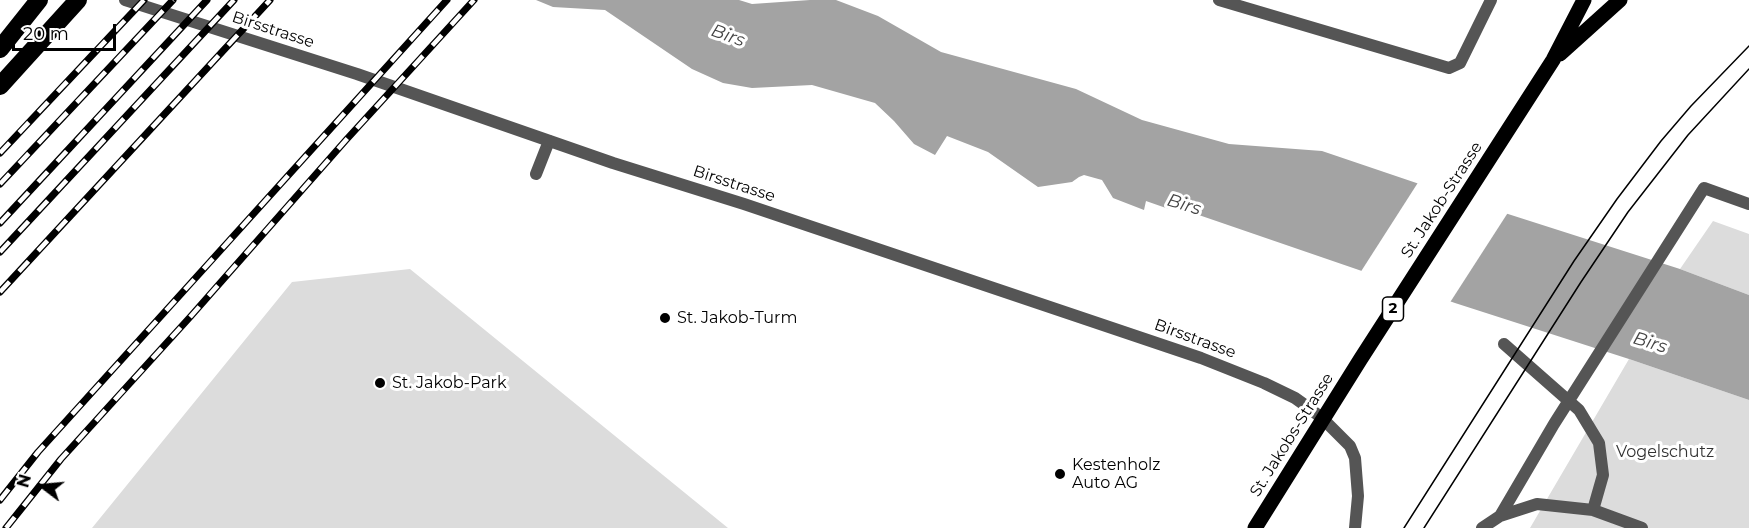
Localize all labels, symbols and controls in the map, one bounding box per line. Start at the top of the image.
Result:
street label: Birsstrasse [229,8,317,52]
scale bar [15,12,118,50]
water label: Birs [708,20,748,52]
text: 20 m [23,23,69,45]
street label: St. Jakob-Strasse [1397,138,1487,262]
street label: Birsstrasse [690,162,778,206]
water label: Birs [1164,190,1204,220]
road number: 2 [1382,297,1404,321]
place label: St. Jakob-Turm [677,308,797,328]
marker: St. Jakob-Turm [658,311,672,325]
street label: Birsstrasse [1152,315,1238,363]
water label: Birs [1630,328,1670,358]
street label: St. Jakobs-Strasse [1246,370,1338,500]
place label: St. Jakob-Park [392,373,506,393]
marker: St. Jakob-Park [373,376,387,390]
park label: Vogelschutz [1616,442,1714,462]
place label: Kestenholz Auto AG [1072,455,1160,493]
north arrow [12,456,72,516]
marker: Kestenholz Auto AG [1053,467,1067,481]
text: N [13,472,35,490]

